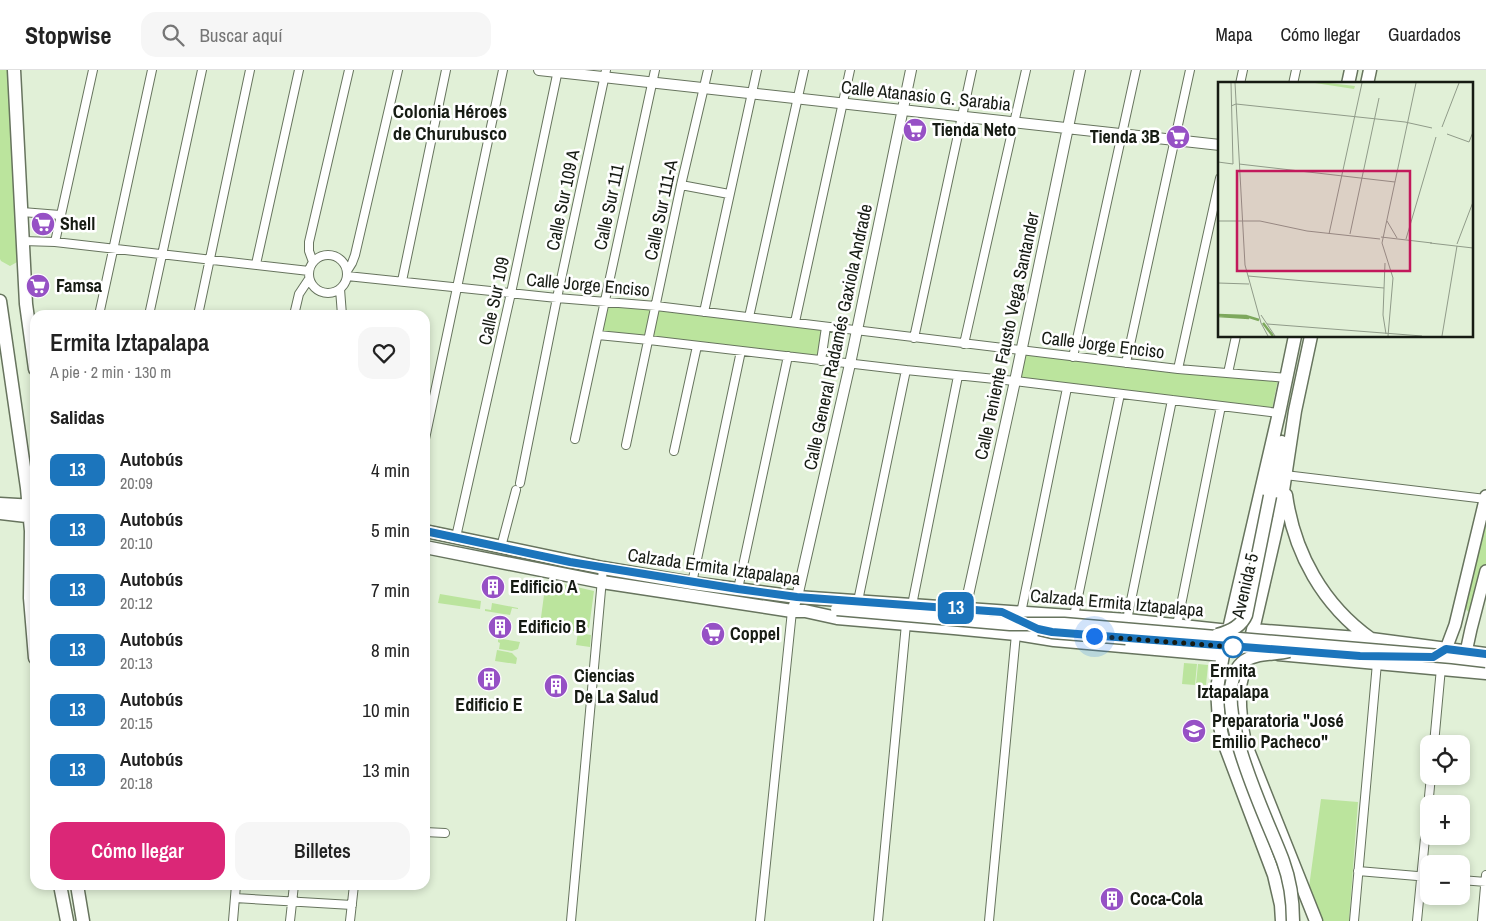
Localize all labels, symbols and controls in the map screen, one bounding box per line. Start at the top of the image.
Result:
search box [141,12,491,57]
text: Stopwise [25,19,111,51]
icon: search [159,21,187,49]
text: Buscar aquí [199,22,283,48]
text: Mapa [1215,22,1252,47]
text: Cómo llegar [1280,22,1360,47]
text: Guardados [1388,22,1461,47]
street label: Calle Atanasio G. Sarabia [840,74,1012,117]
inset map [1218,82,1474,338]
district label: Colonia Héroes de Churubusco [393,98,507,146]
supermarket icon: Tienda Neto [902,117,928,143]
place label: Tienda Neto [932,117,1016,142]
place label: Tienda 3B [1090,124,1160,149]
supermarket icon: Tienda 3B [1165,124,1191,150]
street label: Calle Sur 109 A [540,147,585,253]
street label: Calle Sur 111-A [638,157,683,262]
street label: Calle Sur 111 [587,161,630,252]
street label: Calle General Radamés Gaxiola Andrade [797,201,878,472]
street label: Calle Teniente Fausto Vega Santander [968,210,1045,462]
supermarket icon: Shell [30,211,56,237]
place label: Shell [60,211,95,236]
street label: Calle Sur 109 [472,255,515,347]
street label: Calle Jorge Enciso [525,267,651,302]
supermarket icon: Famsa [25,273,51,299]
place label: Famsa [56,273,103,298]
street label: Calle Jorge Enciso [1040,325,1166,364]
text: Ermita Iztapalapa [50,326,209,358]
button: heart [358,327,410,379]
text: A pie · 2 min · 130 m [50,361,171,383]
text: Salidas [50,404,105,430]
text: Autobús [120,446,183,472]
text: 13 [69,457,86,482]
text: 4 min [371,457,410,483]
text: 20:09 [120,472,153,494]
text: Autobús [120,506,183,532]
text: 13 [69,517,86,542]
text: 5 min [371,517,410,543]
text: 20:10 [120,532,153,554]
street label: Calzada Ermita Iztapalapa [626,542,802,591]
street label: Avenida 5 [1225,551,1264,622]
text: Autobús [120,566,183,592]
building icon: Edificio A [480,574,506,600]
place label: Edificio A [510,574,578,599]
text: 13 [69,577,86,602]
text: 7 min [371,577,410,603]
street label: Calzada Ermita Iztapalapa [1029,582,1205,623]
text: 20:12 [120,592,153,614]
line badge: 13 [934,592,978,624]
text: 13 [948,595,964,620]
building icon: Edificio B [487,614,513,640]
place label: Edificio B [518,614,586,639]
supermarket icon: Coppel [700,621,726,647]
place label: Coppel [730,621,780,646]
your location [1082,624,1107,649]
text: Autobús [120,626,183,652]
marker: Ermita Iztapalapa [1222,636,1244,658]
text: 13 [69,637,86,662]
text: 8 min [371,637,410,663]
text: 20:13 [120,652,153,674]
place label: Ermita Iztapalapa [1197,658,1269,704]
place label: Ciencias De La Salud [574,663,659,709]
building icon: Edificio E [476,666,502,692]
building icon: Ciencias De La Salud [543,673,569,699]
text: Autobús [120,686,183,712]
place label: Edificio E [455,692,523,717]
text: 13 [69,697,86,722]
text: 10 min [362,697,410,723]
place label: Preparatoria "José Emilio Pacheco" [1212,708,1344,754]
text: 20:15 [120,712,153,734]
school or university icon: Preparatoria "José Emilio Pacheco" [1181,718,1207,744]
map controls [1420,735,1470,905]
button: locate [1420,735,1470,785]
text: Autobús [120,746,183,772]
text: 13 [69,757,86,782]
text: 13 min [362,757,410,783]
text: 20:18 [120,772,153,794]
button: + [1420,795,1470,845]
button: Cómo llegar [50,822,225,880]
button: Billetes [235,822,410,880]
button: − [1420,855,1470,905]
building icon: Coca-Cola [1099,886,1125,912]
place label: Coca-Cola [1130,886,1204,911]

